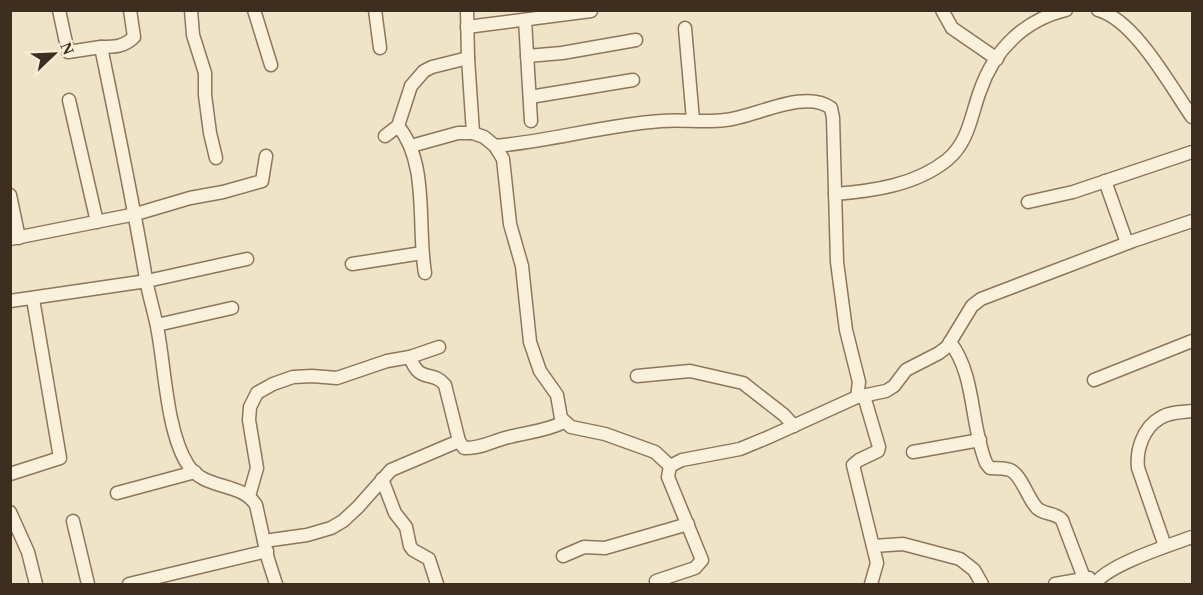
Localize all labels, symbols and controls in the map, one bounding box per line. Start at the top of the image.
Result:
north arrow [24,24,84,84]
text: N [57,40,78,57]

